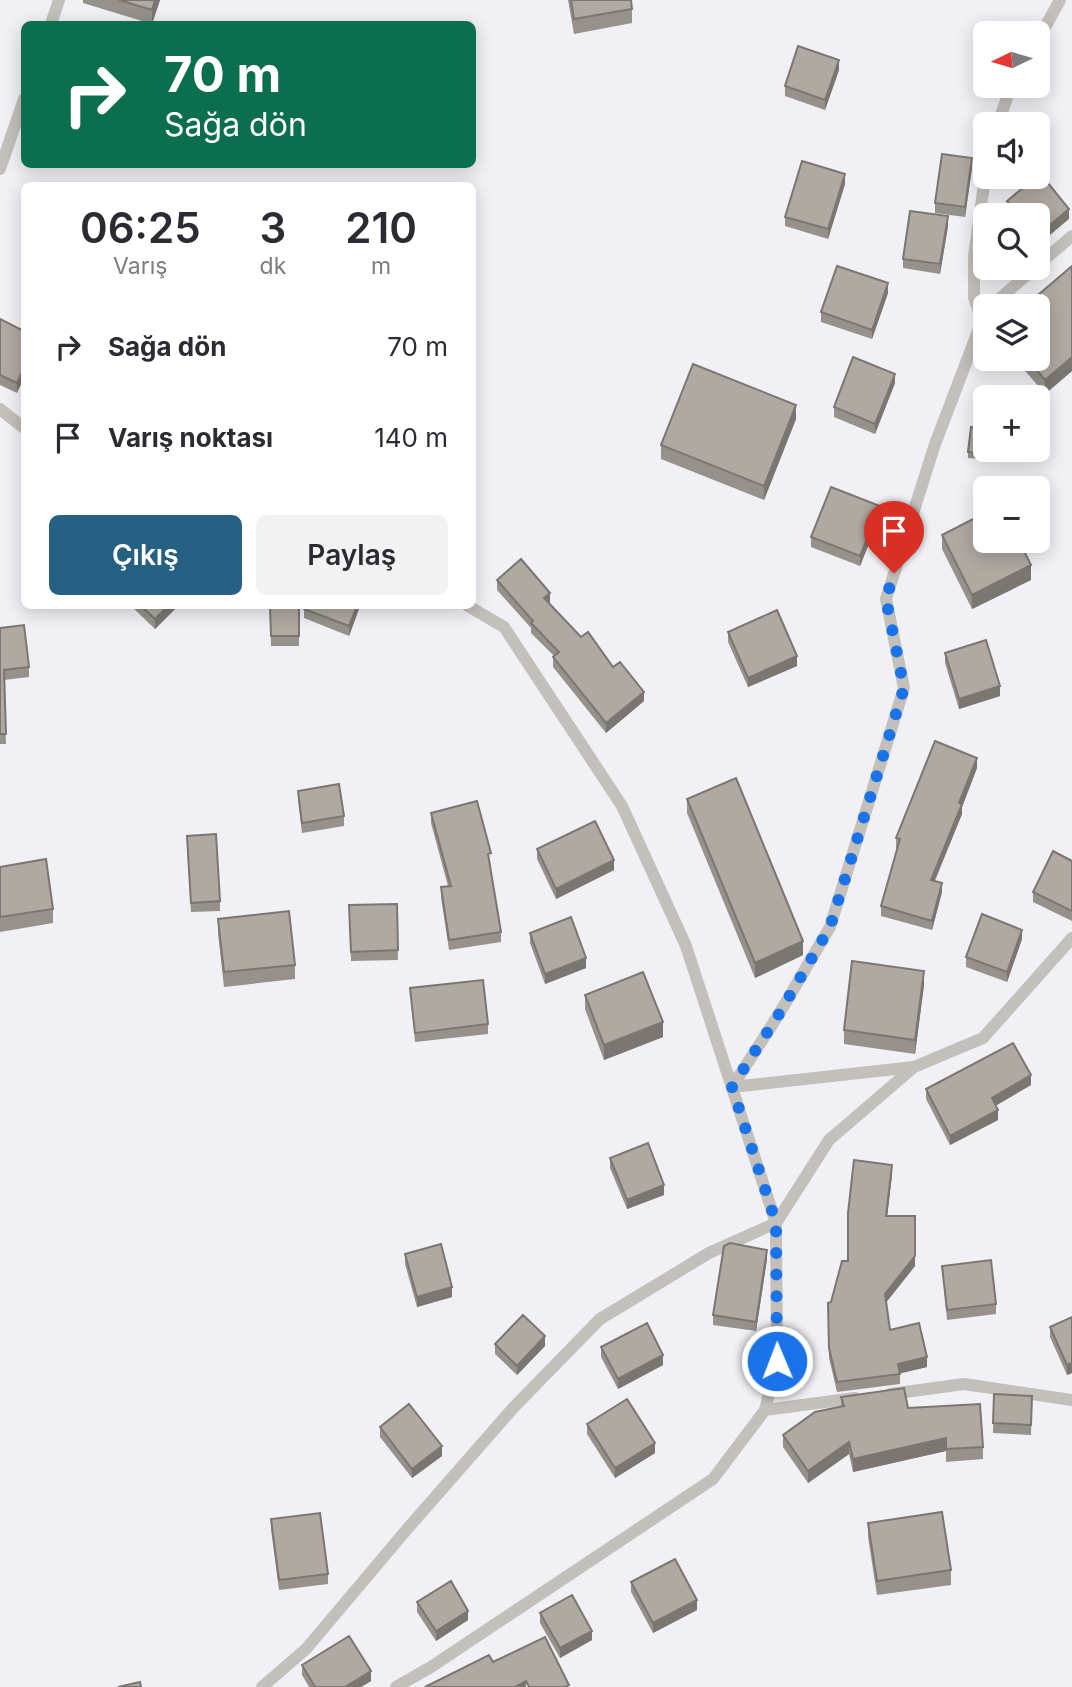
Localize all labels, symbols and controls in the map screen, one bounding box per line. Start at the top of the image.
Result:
north arrow [973,21,1050,98]
map controls [973,21,1050,553]
text: 70 m [164,45,281,104]
icon: right [49,49,140,140]
text: Sağa dön [164,105,307,144]
button: sound [973,112,1050,189]
text: 06:25 [80,202,201,253]
text: 3 [260,202,286,253]
text: 210 [345,202,417,253]
button: search [973,203,1050,280]
text: Varış [113,252,167,280]
text: dk [260,252,286,280]
text: m [371,252,391,280]
button: layers [973,294,1050,371]
icon: right [49,328,87,366]
text: Sağa dön [108,331,226,362]
text: 70 m [387,331,448,362]
button: + [973,385,1050,462]
icon: arrive [49,419,87,457]
text: Varış noktası [108,422,273,453]
text: 140 m [374,422,448,453]
button: − [973,476,1050,553]
pin [864,501,924,573]
icon: arrive [875,512,913,550]
button: Çıkış [49,515,242,595]
button: Paylaş [256,515,448,595]
position arrow [740,1324,814,1398]

